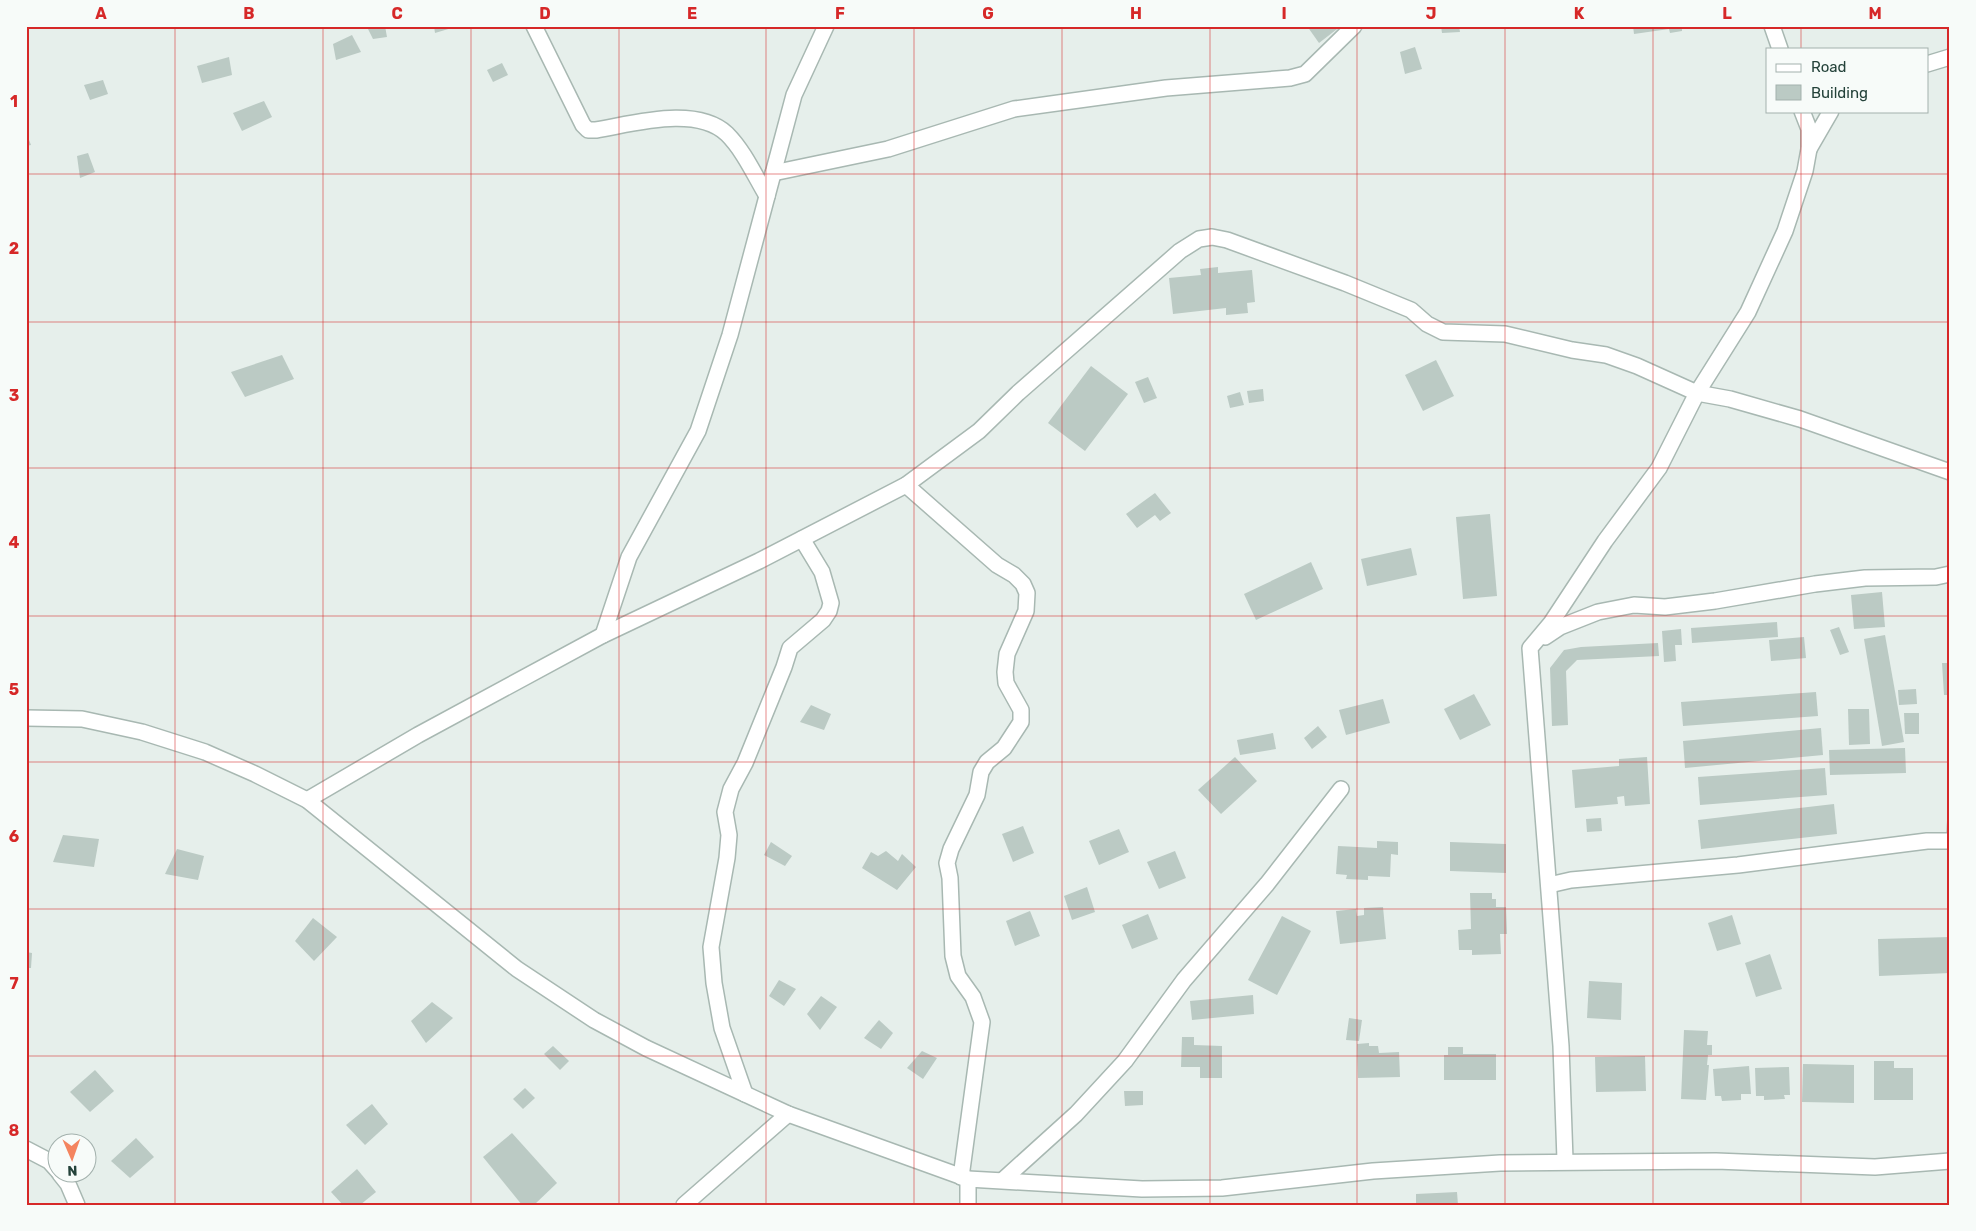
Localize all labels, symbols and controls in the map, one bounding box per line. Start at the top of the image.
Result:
text: A [95,4,107,23]
text: B [243,4,255,23]
text: C [391,4,403,23]
text: D [539,4,551,23]
text: E [687,4,697,23]
text: F [835,4,845,23]
text: G [982,4,994,23]
text: H [1130,4,1142,23]
text: I [1281,4,1287,23]
text: J [1426,4,1436,23]
text: K [1574,4,1585,23]
text: L [1722,4,1732,23]
text: M [1868,4,1882,23]
legend [1766,48,1928,112]
text: Road [1811,58,1847,76]
text: Building [1811,84,1868,102]
text: 1 [10,92,18,111]
text: 2 [9,239,19,258]
text: 3 [9,386,19,405]
text: 4 [9,533,20,552]
text: 5 [9,680,19,699]
text: 6 [9,827,19,846]
text: 7 [9,974,19,993]
text: 8 [9,1121,20,1140]
north arrow [48,1134,98,1184]
text: N [67,1162,78,1179]

